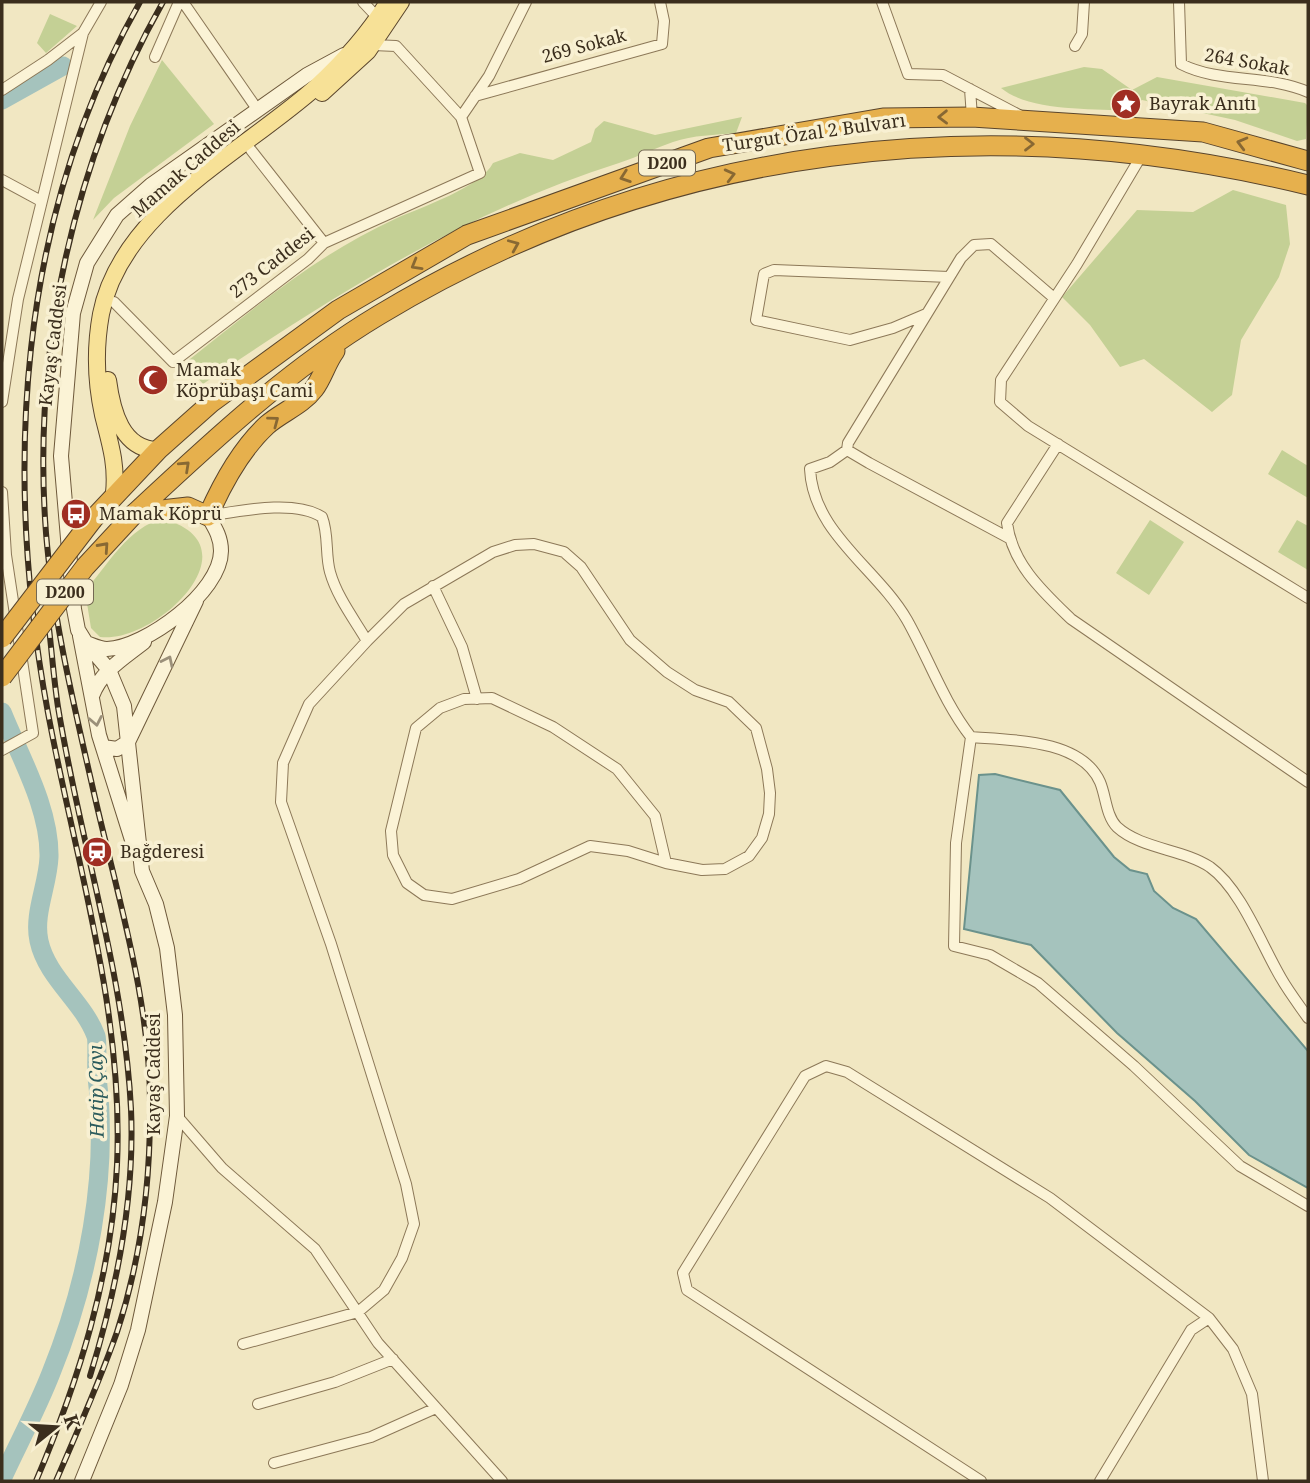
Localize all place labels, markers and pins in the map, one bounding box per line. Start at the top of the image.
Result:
place icon: Bayrak Anıtı [1109,87,1143,121]
place label: Bayrak Anıtı [1149,91,1257,115]
place label: Mamak Köprübaşı Cami [176,357,314,402]
mosque icon: Mamak Köprübaşı Cami [136,363,170,397]
bus stop icon: Mamak Köprü [59,497,93,531]
place label: Mamak Köprü [99,501,223,525]
station icon: Bağderesi [80,835,114,869]
place label: Bağderesi [120,839,204,863]

